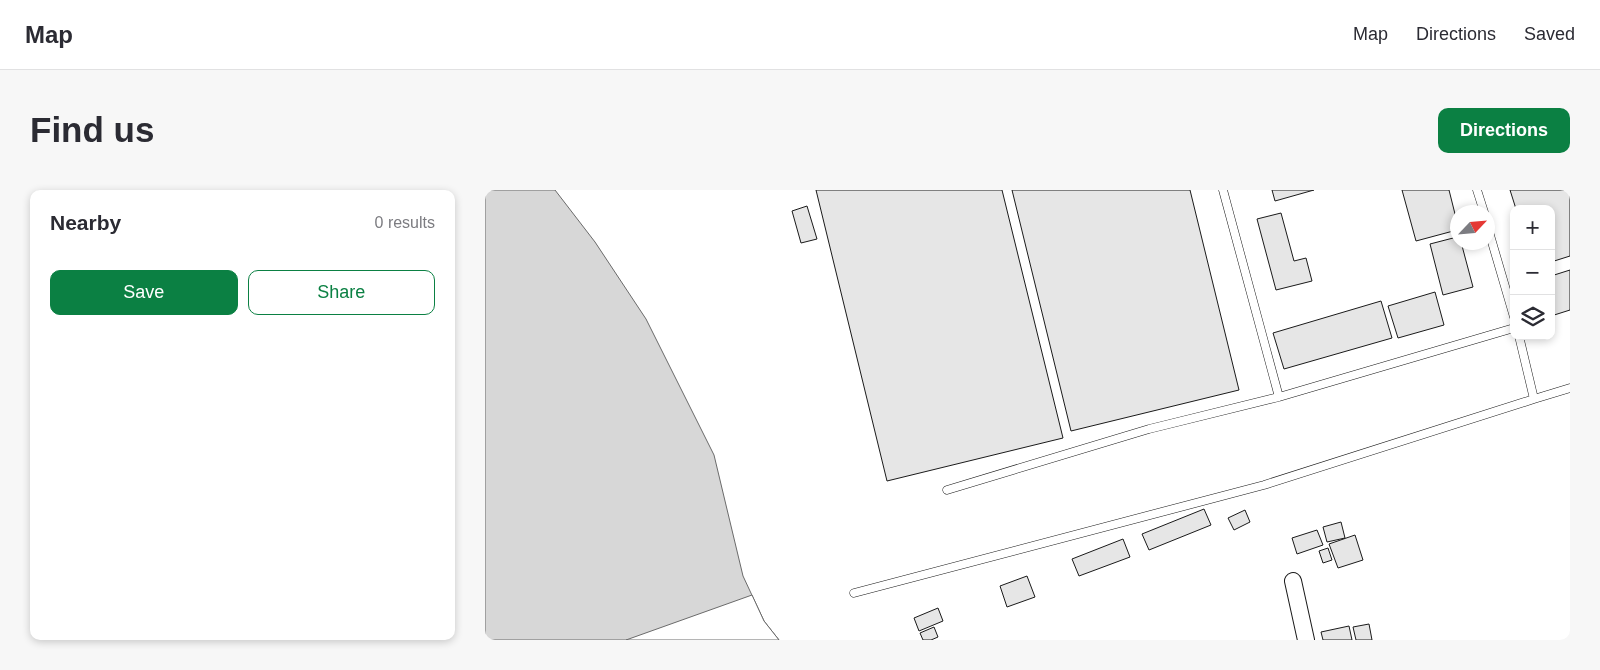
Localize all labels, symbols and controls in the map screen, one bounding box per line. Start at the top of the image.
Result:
text: Map [25,21,73,48]
text: Map [1353,24,1388,44]
text: Directions [1416,24,1496,44]
text: Saved [1524,24,1575,44]
button: Directions [1438,108,1570,153]
text: Find us [30,110,154,149]
north arrow [1450,205,1495,250]
map controls [1510,205,1555,340]
button: + [1510,205,1555,250]
text: Nearby [50,211,121,234]
text: 0 results [375,214,435,231]
button: − [1510,250,1555,295]
button: Save [50,270,238,315]
button: Share [248,270,435,315]
button: layers [1510,295,1555,340]

